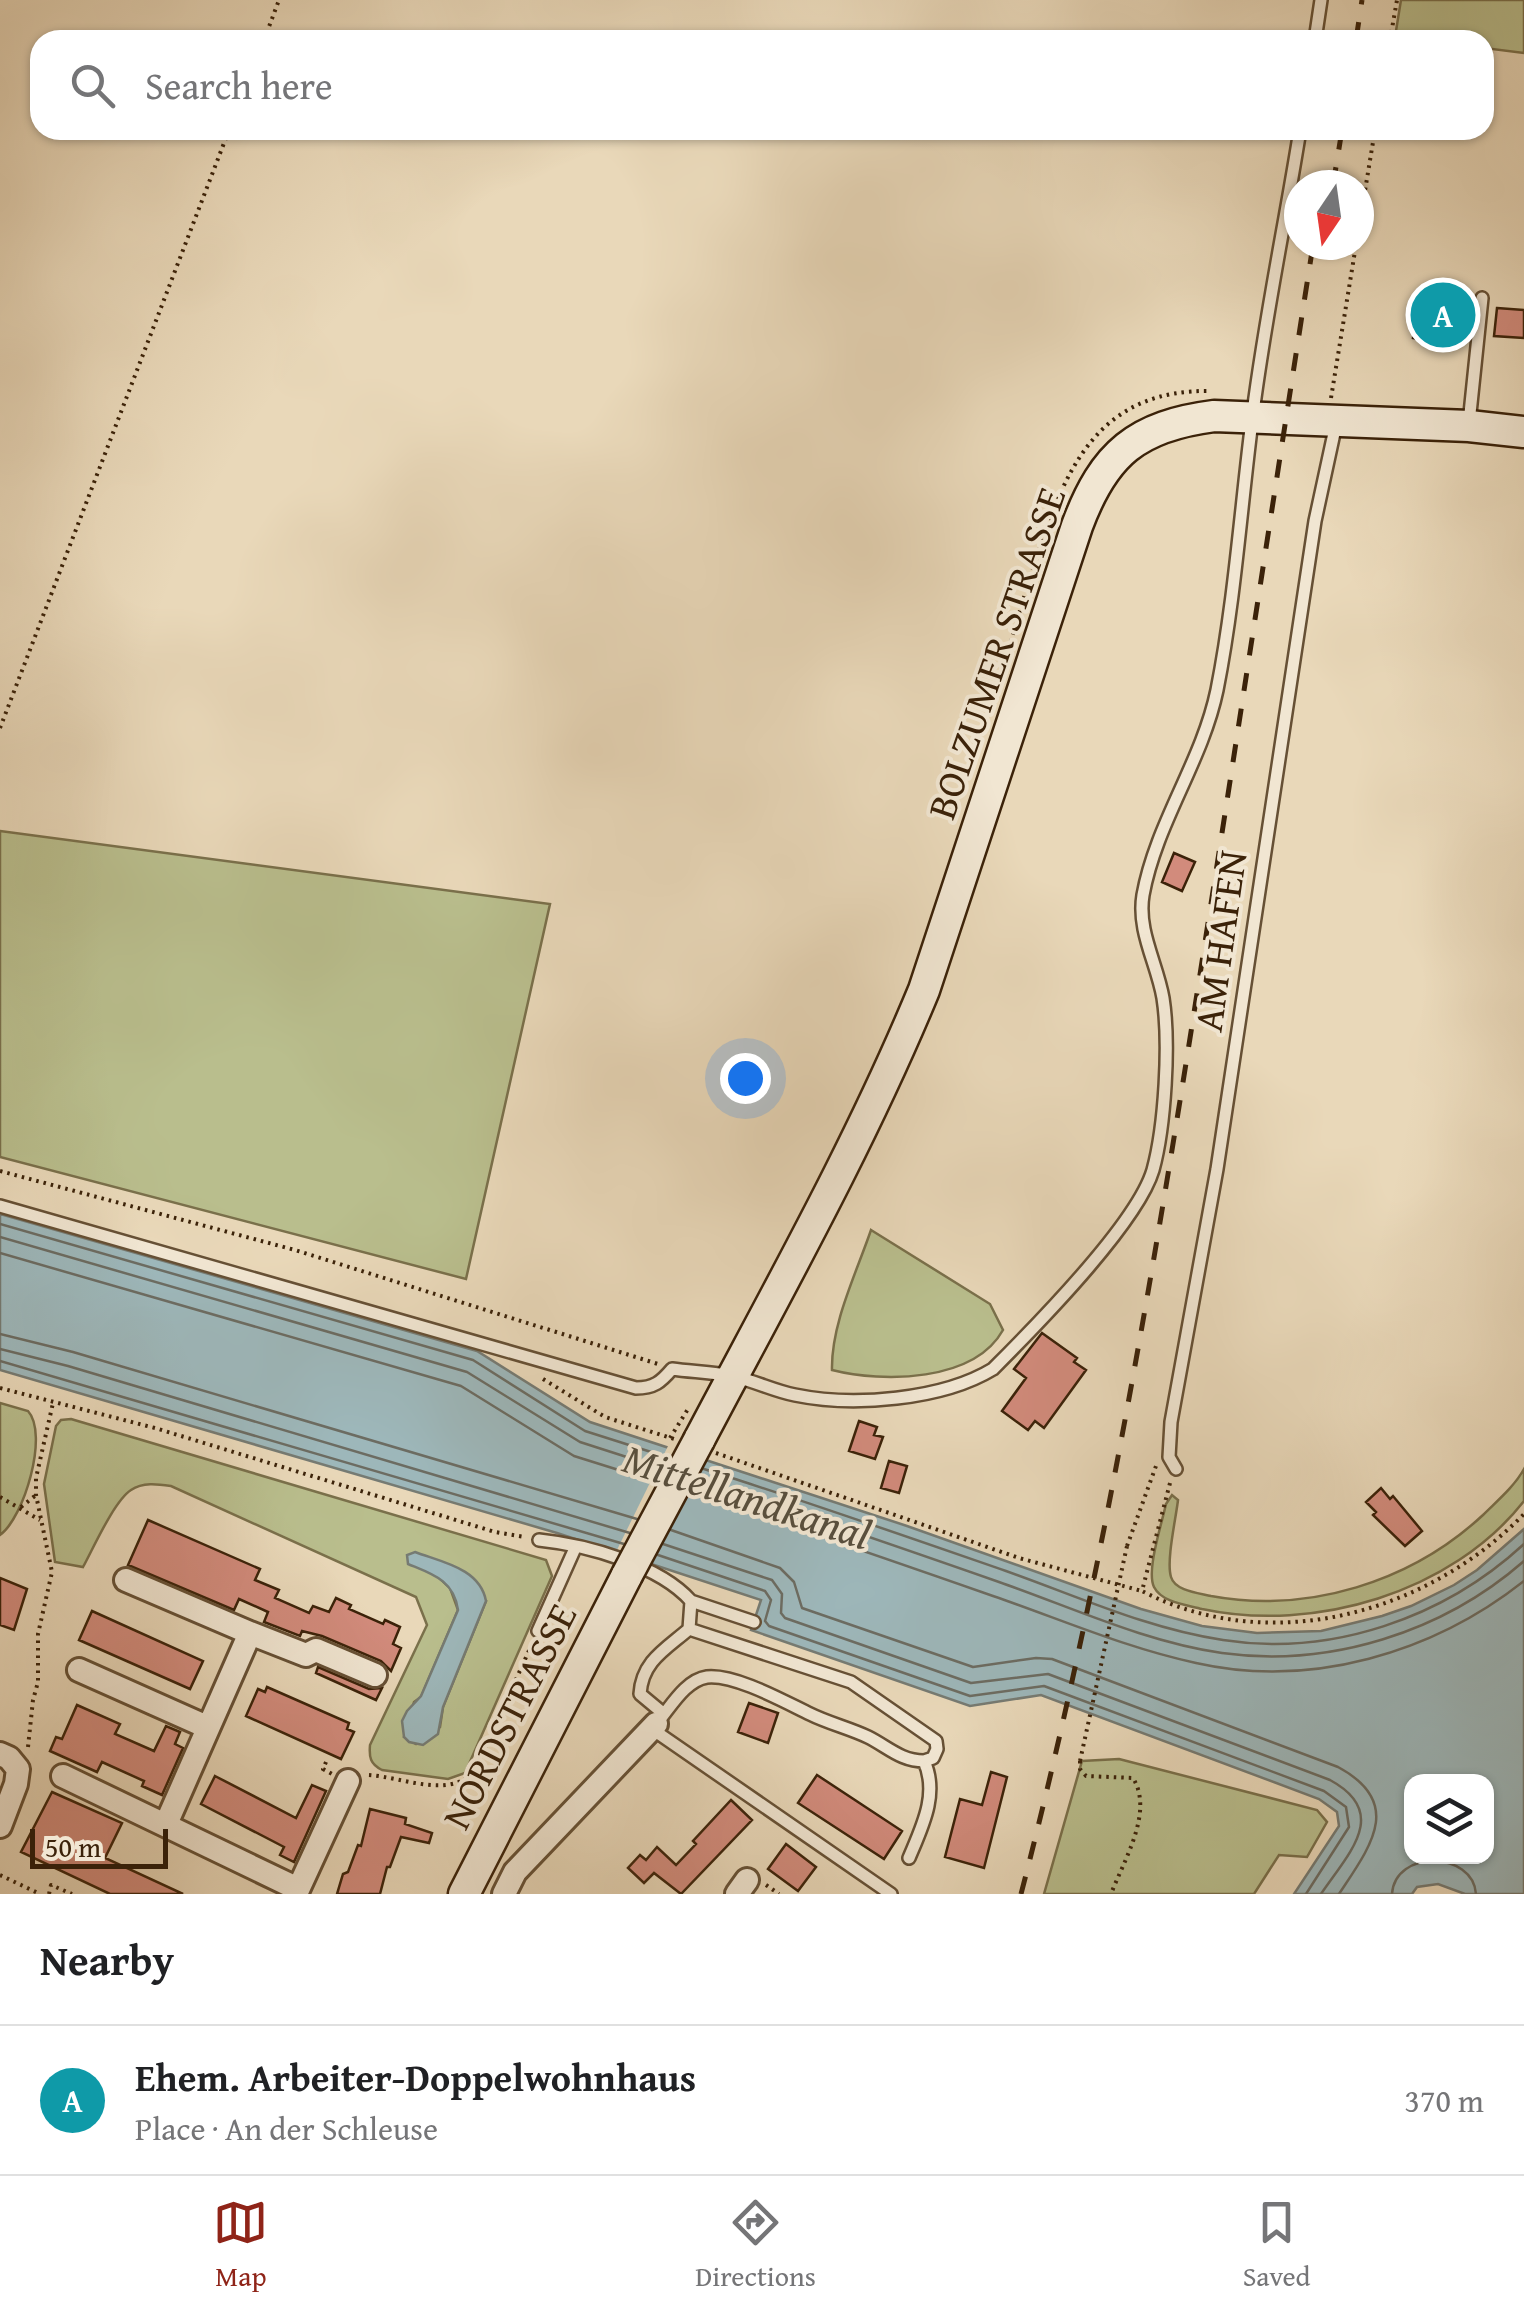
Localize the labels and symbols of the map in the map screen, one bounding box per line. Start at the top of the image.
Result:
north arrow [1284,170,1374,260]
pin: A [1410,278,1476,352]
street label: BOLZUMER STRASSE [911,479,1080,827]
street label: AM HAFEN [1178,846,1261,1035]
your location [720,1053,771,1104]
water label: Mittellandkanal [616,1427,879,1564]
street label: NORDSTRASSE [426,1593,591,1839]
scale bar [30,1824,168,1868]

